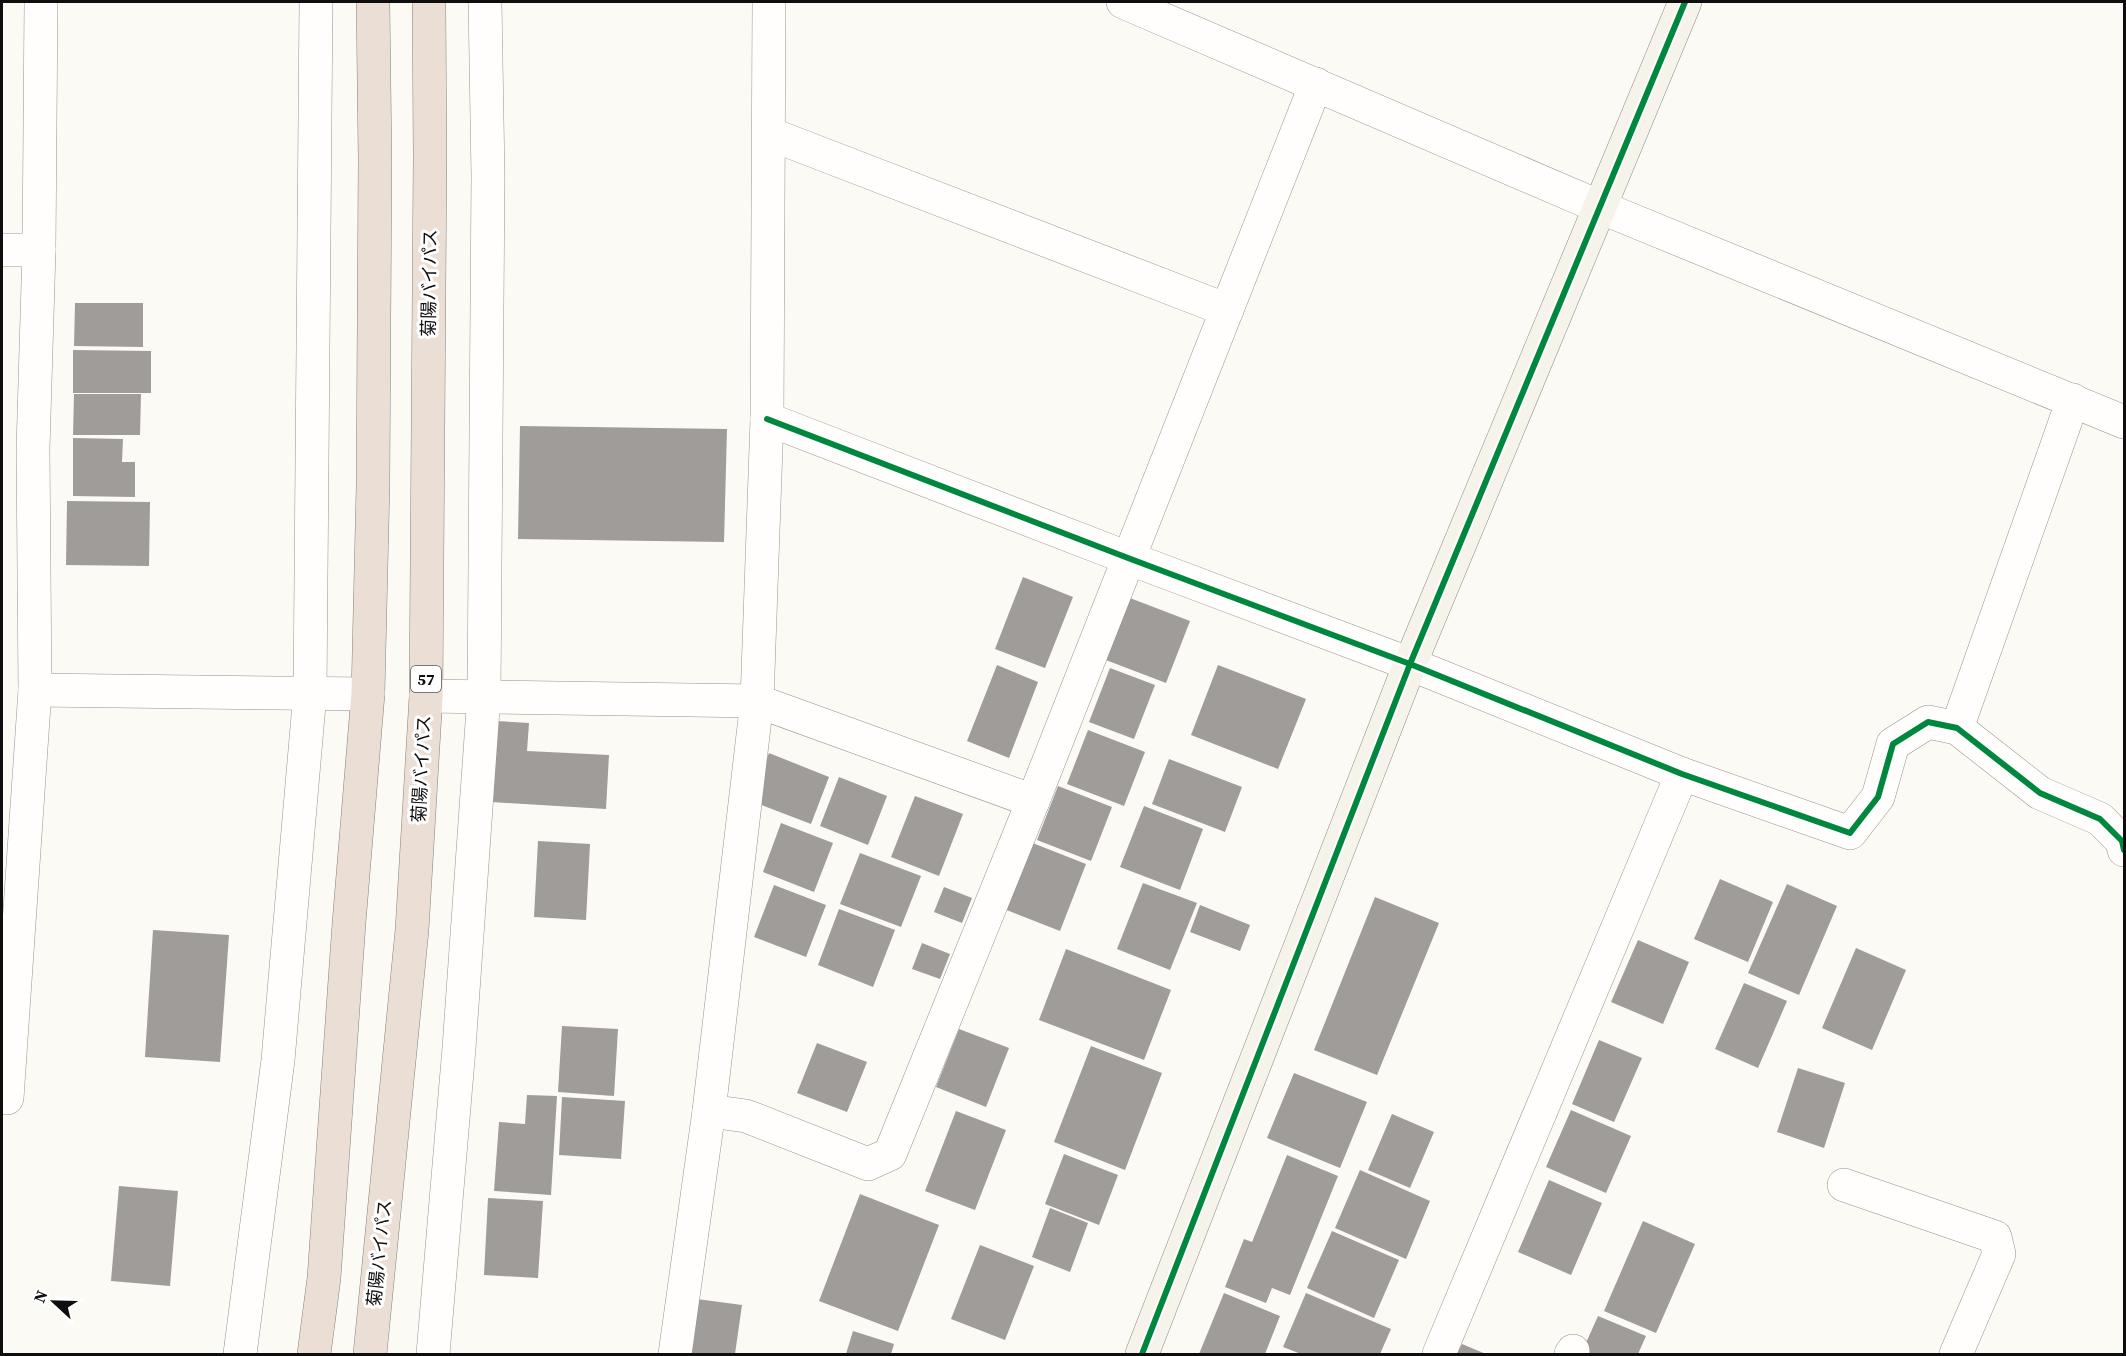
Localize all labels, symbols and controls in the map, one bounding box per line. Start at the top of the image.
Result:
street label: 菊陽バイパス [416,229,442,337]
road number: 57 [411,666,441,692]
street label: 菊陽バイパス [406,715,436,823]
street label: 菊陽バイパス [361,1198,397,1308]
north arrow [24,1272,84,1332]
text: N [28,1287,53,1306]

